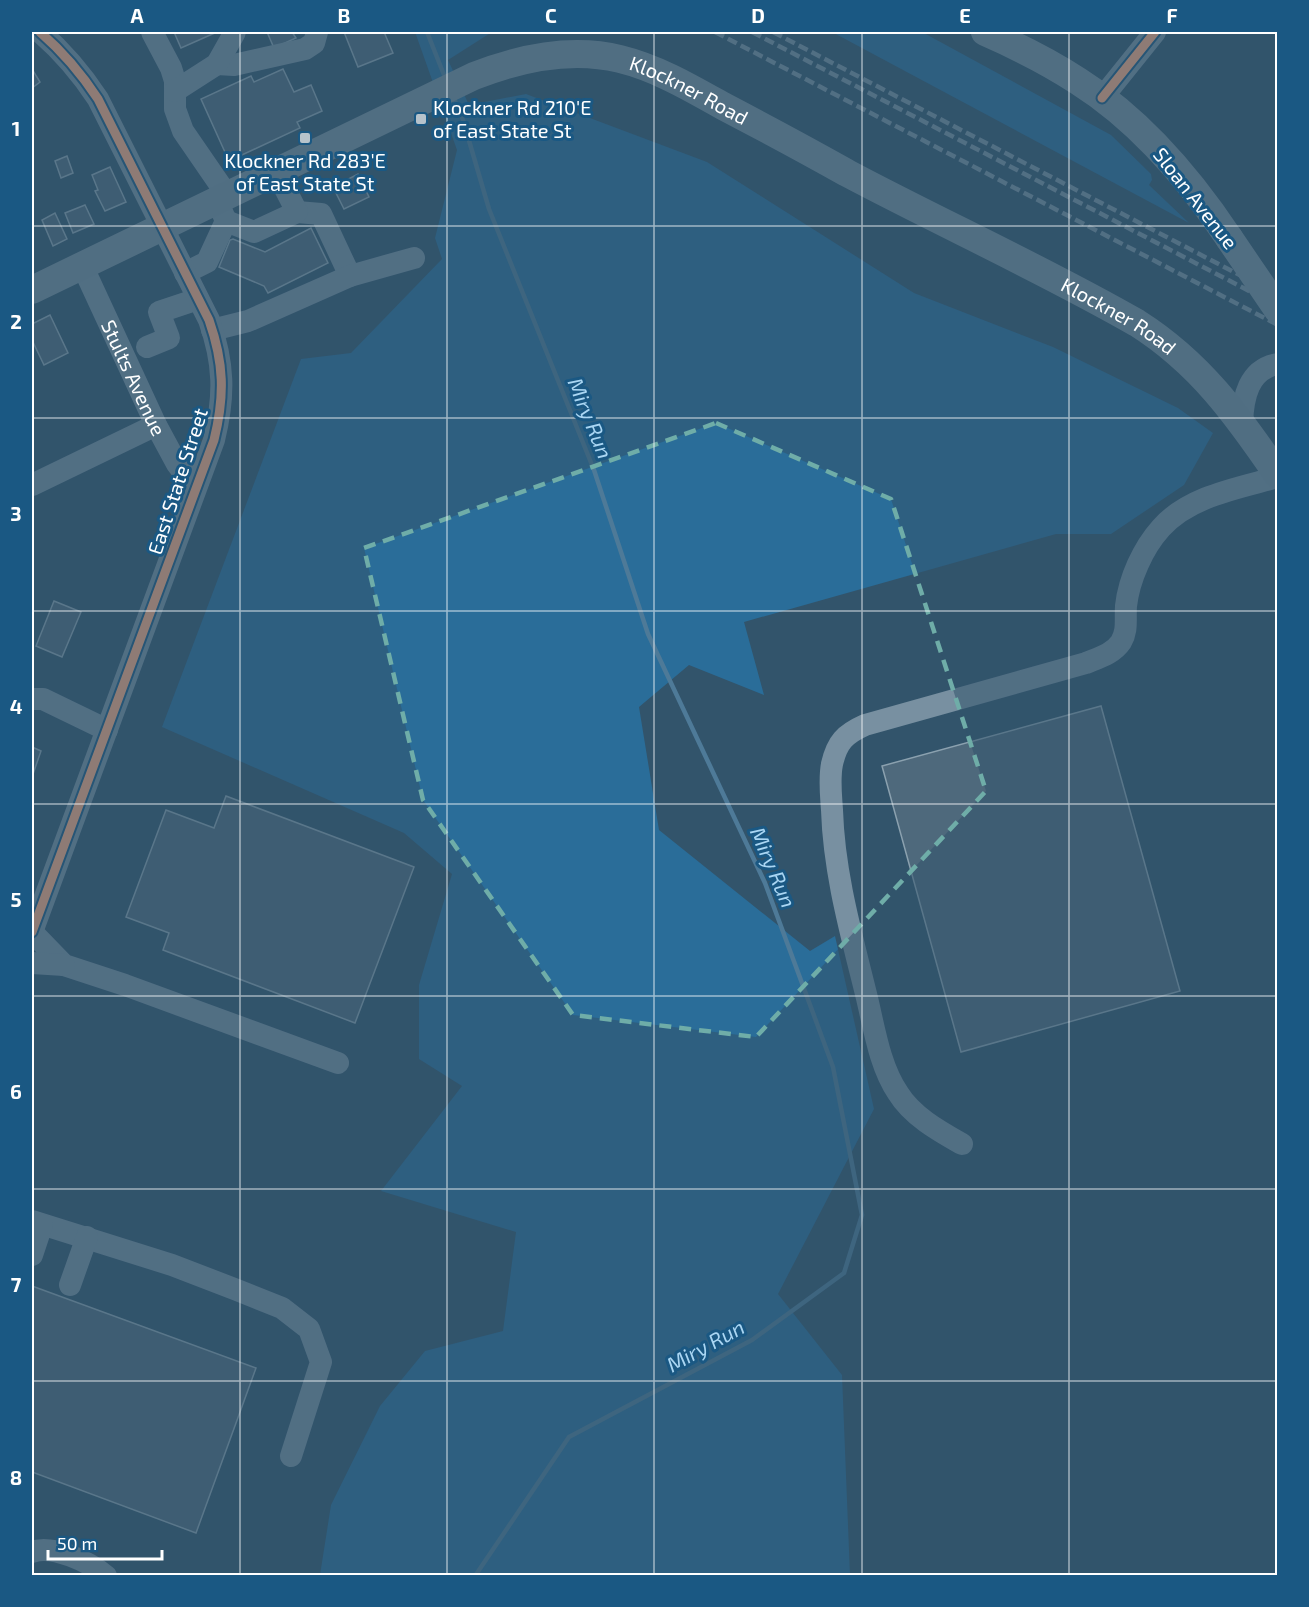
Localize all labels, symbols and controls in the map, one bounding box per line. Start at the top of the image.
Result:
text: A [130,3,144,27]
text: B [338,3,350,27]
text: C [545,3,557,27]
text: D [751,3,765,27]
text: E [959,3,971,27]
text: F [1166,3,1178,27]
street label: Klockner Road [627,50,752,129]
place label: Klockner Rd 210'E of East State St [433,95,591,142]
marker: Klockner Rd 210'E of East State St [414,112,428,126]
text: 1 [12,116,20,140]
marker: Klockner Rd 283'E of East State St [298,131,312,145]
street label: Sloan Avenue [1149,142,1243,254]
place label: Klockner Rd 283'E of East State St [224,148,386,195]
street label: Klockner Road [1057,272,1181,359]
text: 2 [10,309,22,333]
street label: Stults Avenue [97,316,171,440]
water label: Miry Run [563,374,618,462]
street label: East State Street [142,404,212,557]
text: 3 [10,501,22,525]
text: 4 [10,694,23,718]
water label: Miry Run [745,823,802,911]
text: 5 [10,887,22,911]
text: 6 [10,1079,22,1103]
text: 7 [11,1272,22,1296]
water label: Miry Run [662,1313,749,1377]
text: 8 [10,1465,22,1489]
scale bar [48,1523,162,1561]
text: 50 m [57,1532,97,1554]

